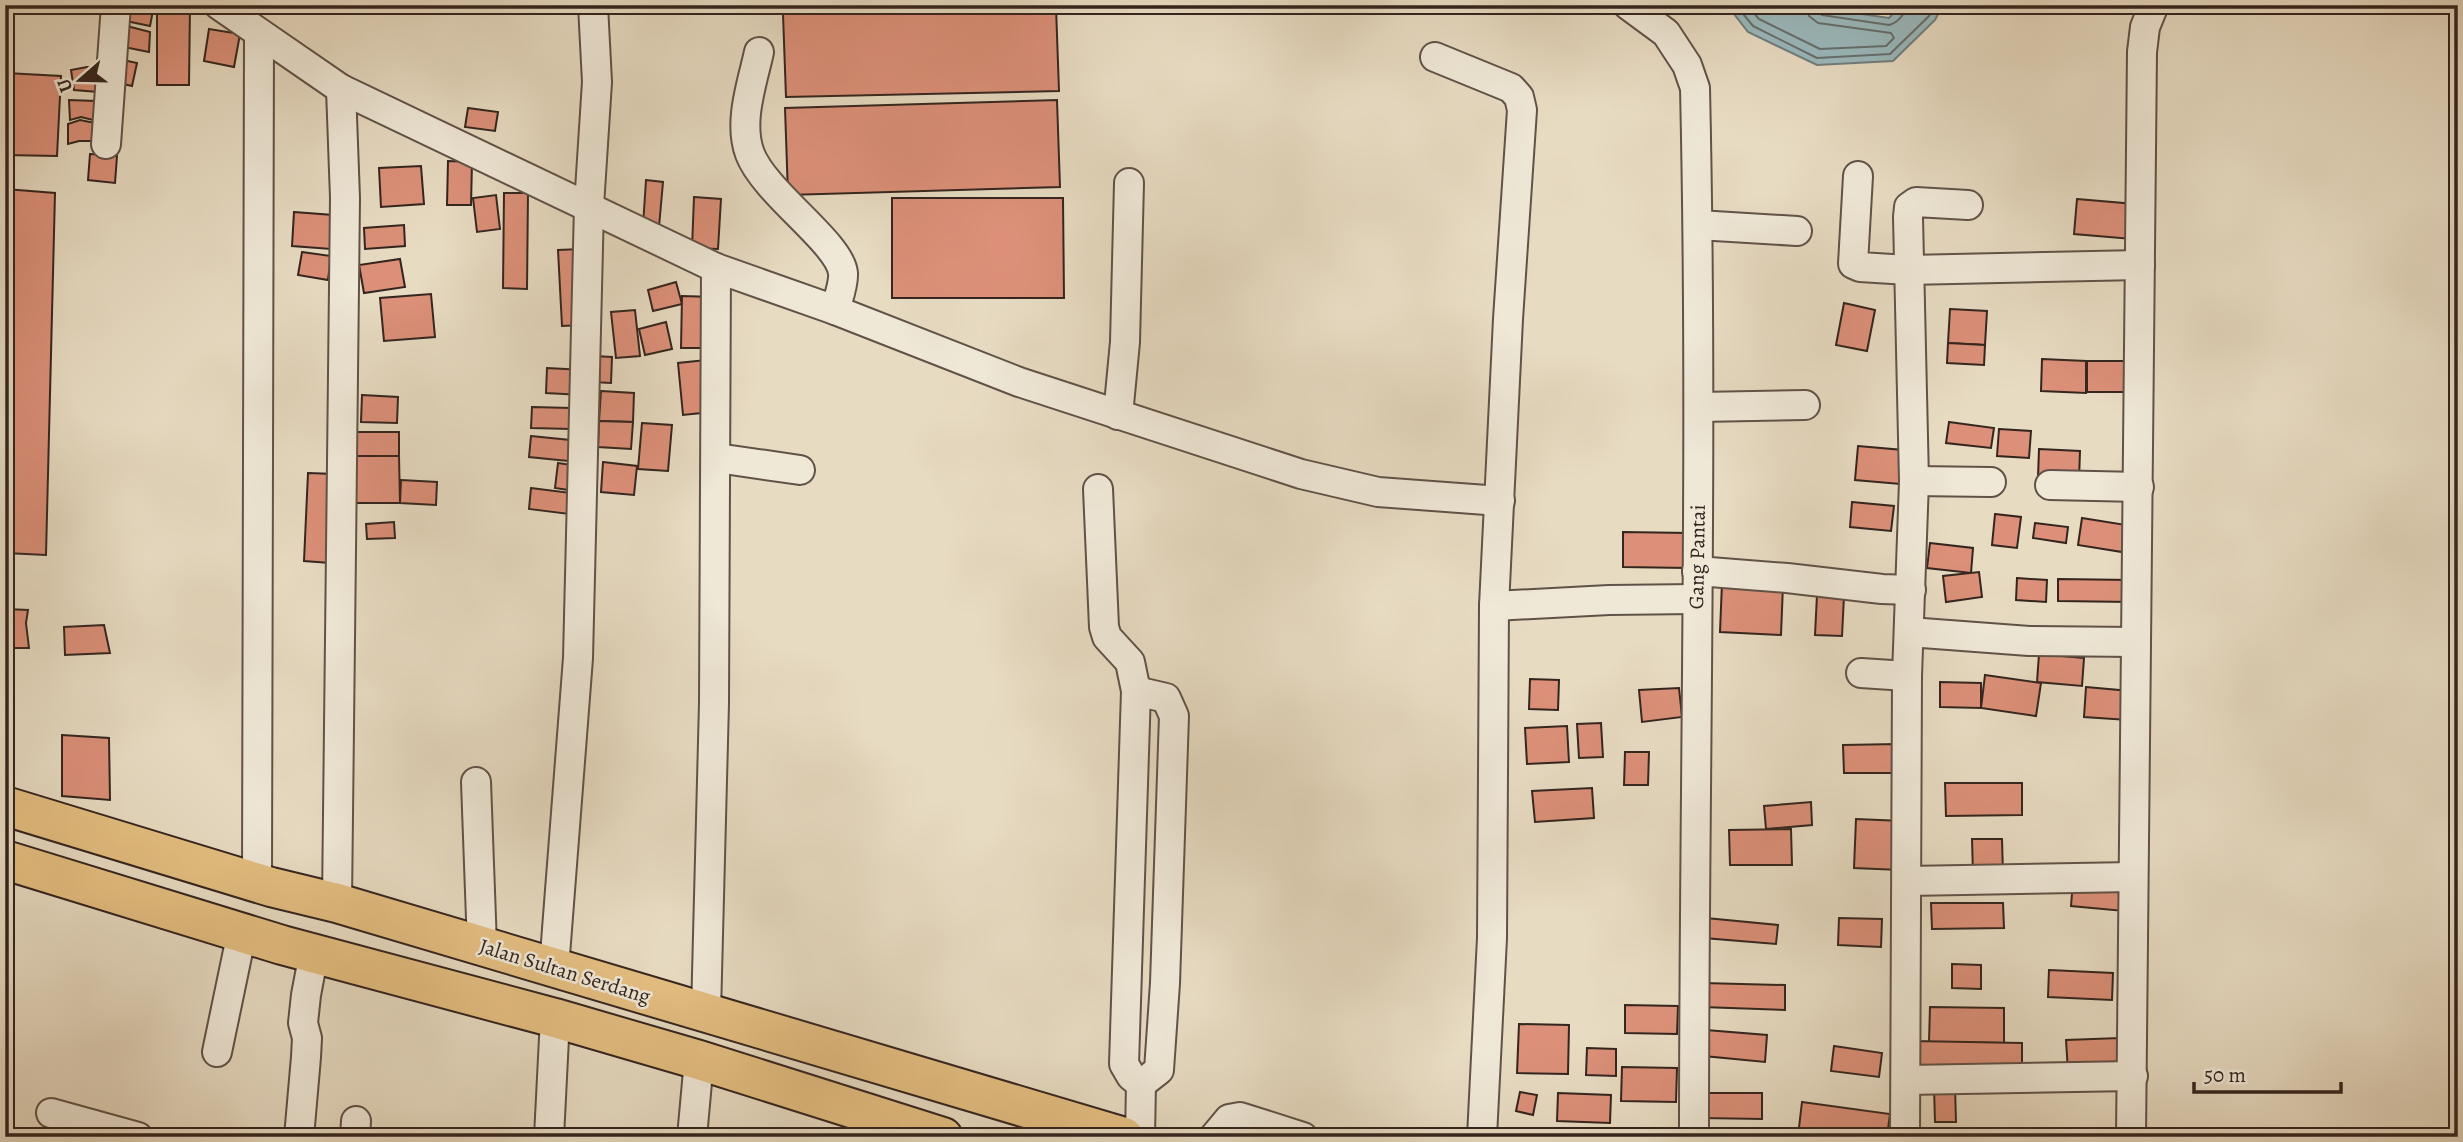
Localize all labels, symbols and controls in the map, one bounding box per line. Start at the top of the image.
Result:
north arrow [46,46,116,116]
text: U [50,75,79,96]
street label: Gang Pantai [1682,504,1712,610]
street label: Jalan Sultan Serdang [476,932,654,1010]
scale bar [2194,1051,2340,1095]
text: 50 m [2204,1061,2246,1089]

